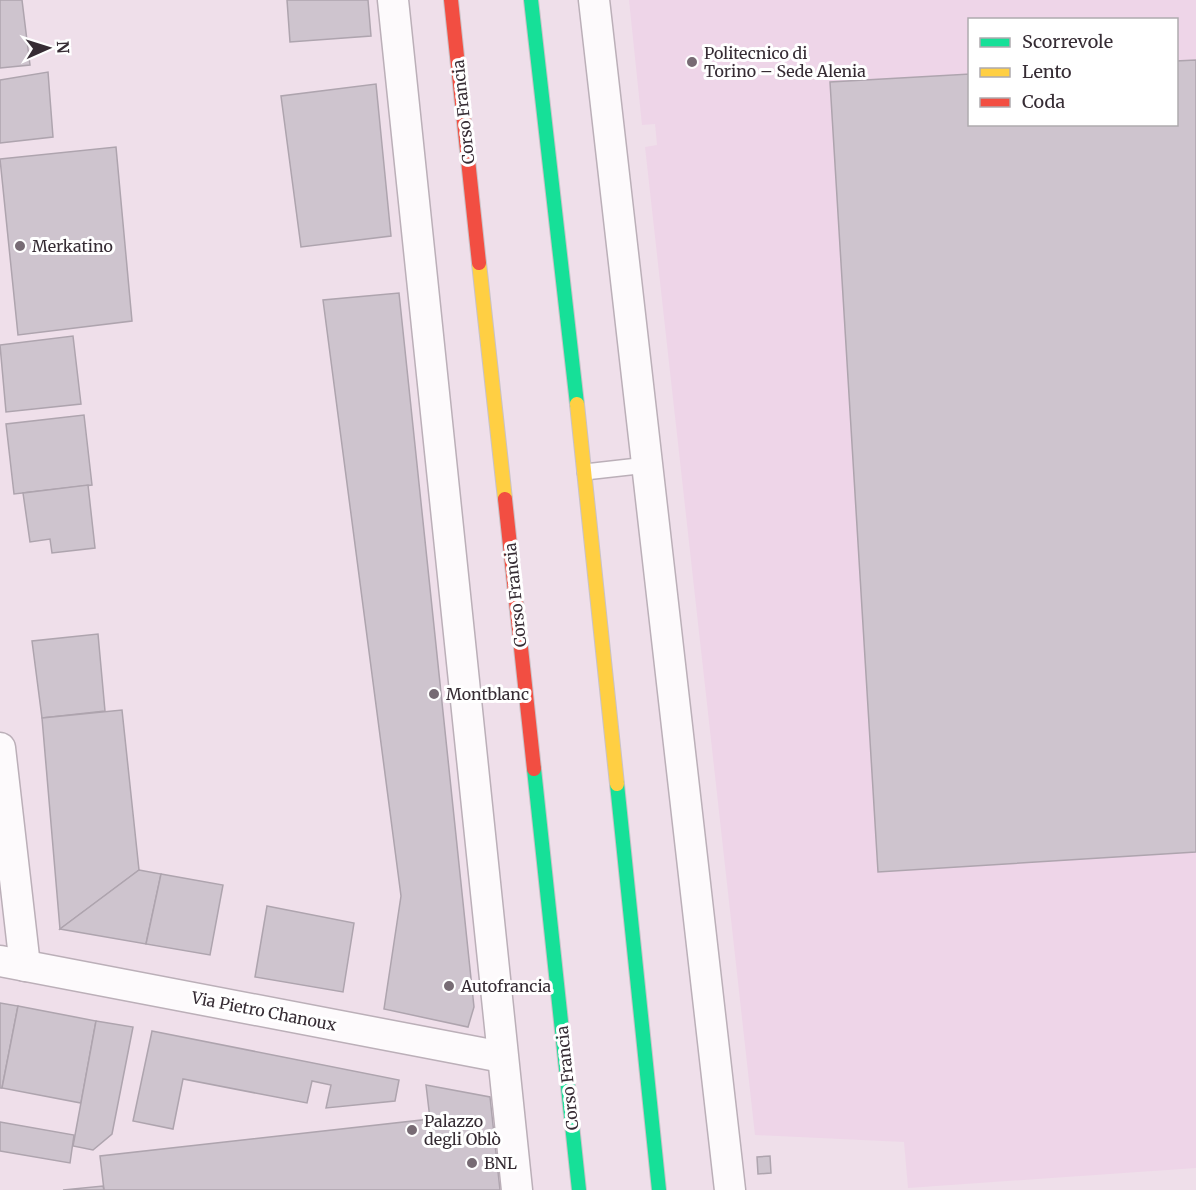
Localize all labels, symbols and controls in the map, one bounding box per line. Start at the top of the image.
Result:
north arrow [18,18,78,78]
legend [968,18,1178,126]
text: Scorrevole [1022,30,1113,53]
text: N [53,40,73,54]
place label: Politecnico di Torino – Sede Alenia [704,43,866,81]
marker: Politecnico di Torino – Sede Alenia [685,55,699,69]
street label: Corso Francia [448,58,478,165]
text: Lento [1022,60,1072,83]
text: Coda [1022,90,1066,113]
place label: Merkatino [32,236,113,256]
marker: Merkatino [13,239,27,253]
street label: Corso Francia [500,541,530,648]
place label: Montblanc [446,684,529,704]
marker: Montblanc [427,687,441,701]
place label: Autofrancia [460,976,552,996]
marker: Autofrancia [442,979,456,993]
street label: Via Pietro Chanoux [189,987,339,1035]
street label: Corso Francia [552,1024,582,1131]
place label: Palazzo degli Oblò [424,1111,501,1149]
marker: Palazzo degli Oblò [405,1123,419,1137]
place label: BNL [484,1153,517,1173]
marker: BNL [465,1156,479,1170]

